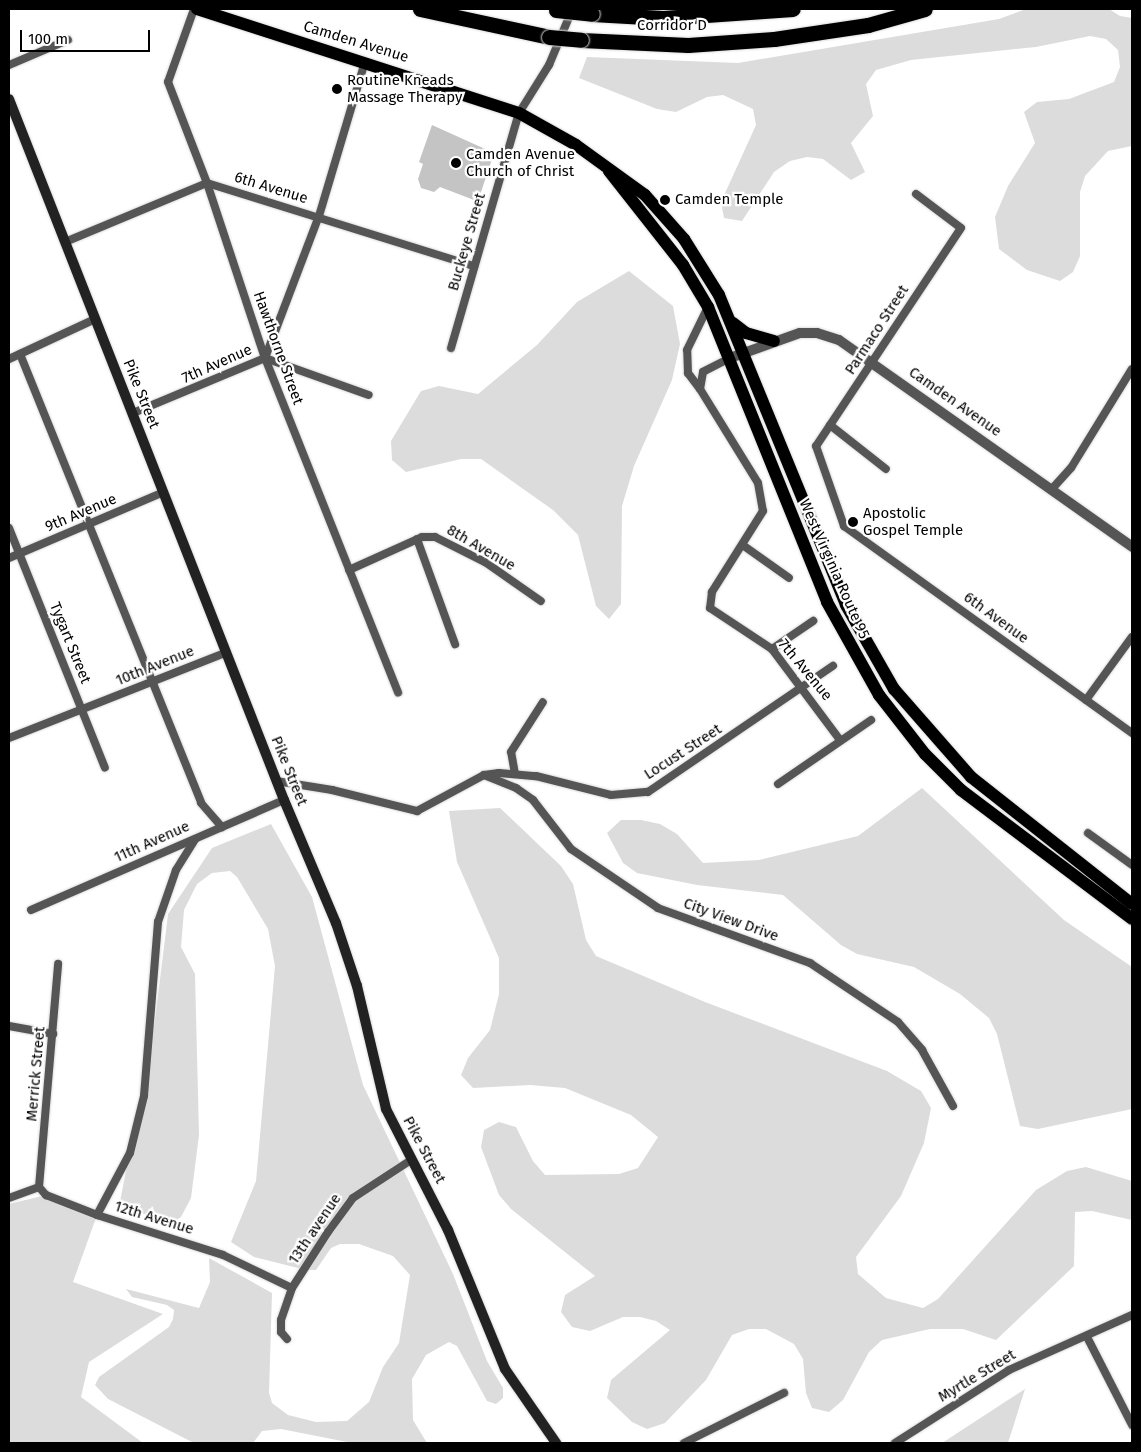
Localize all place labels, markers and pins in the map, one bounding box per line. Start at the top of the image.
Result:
place label: Routine Kneads Massage Therapy [347,71,462,106]
marker: Routine Kneads Massage Therapy [331,83,343,95]
place label: Camden Avenue Church of Christ [466,145,575,180]
marker: Camden Avenue Church of Christ [450,157,462,169]
place label: Camden Temple [675,191,784,209]
marker: Camden Temple [659,194,671,206]
place label: Apostolic Gospel Temple [863,504,963,539]
marker: Apostolic Gospel Temple [847,516,859,528]

